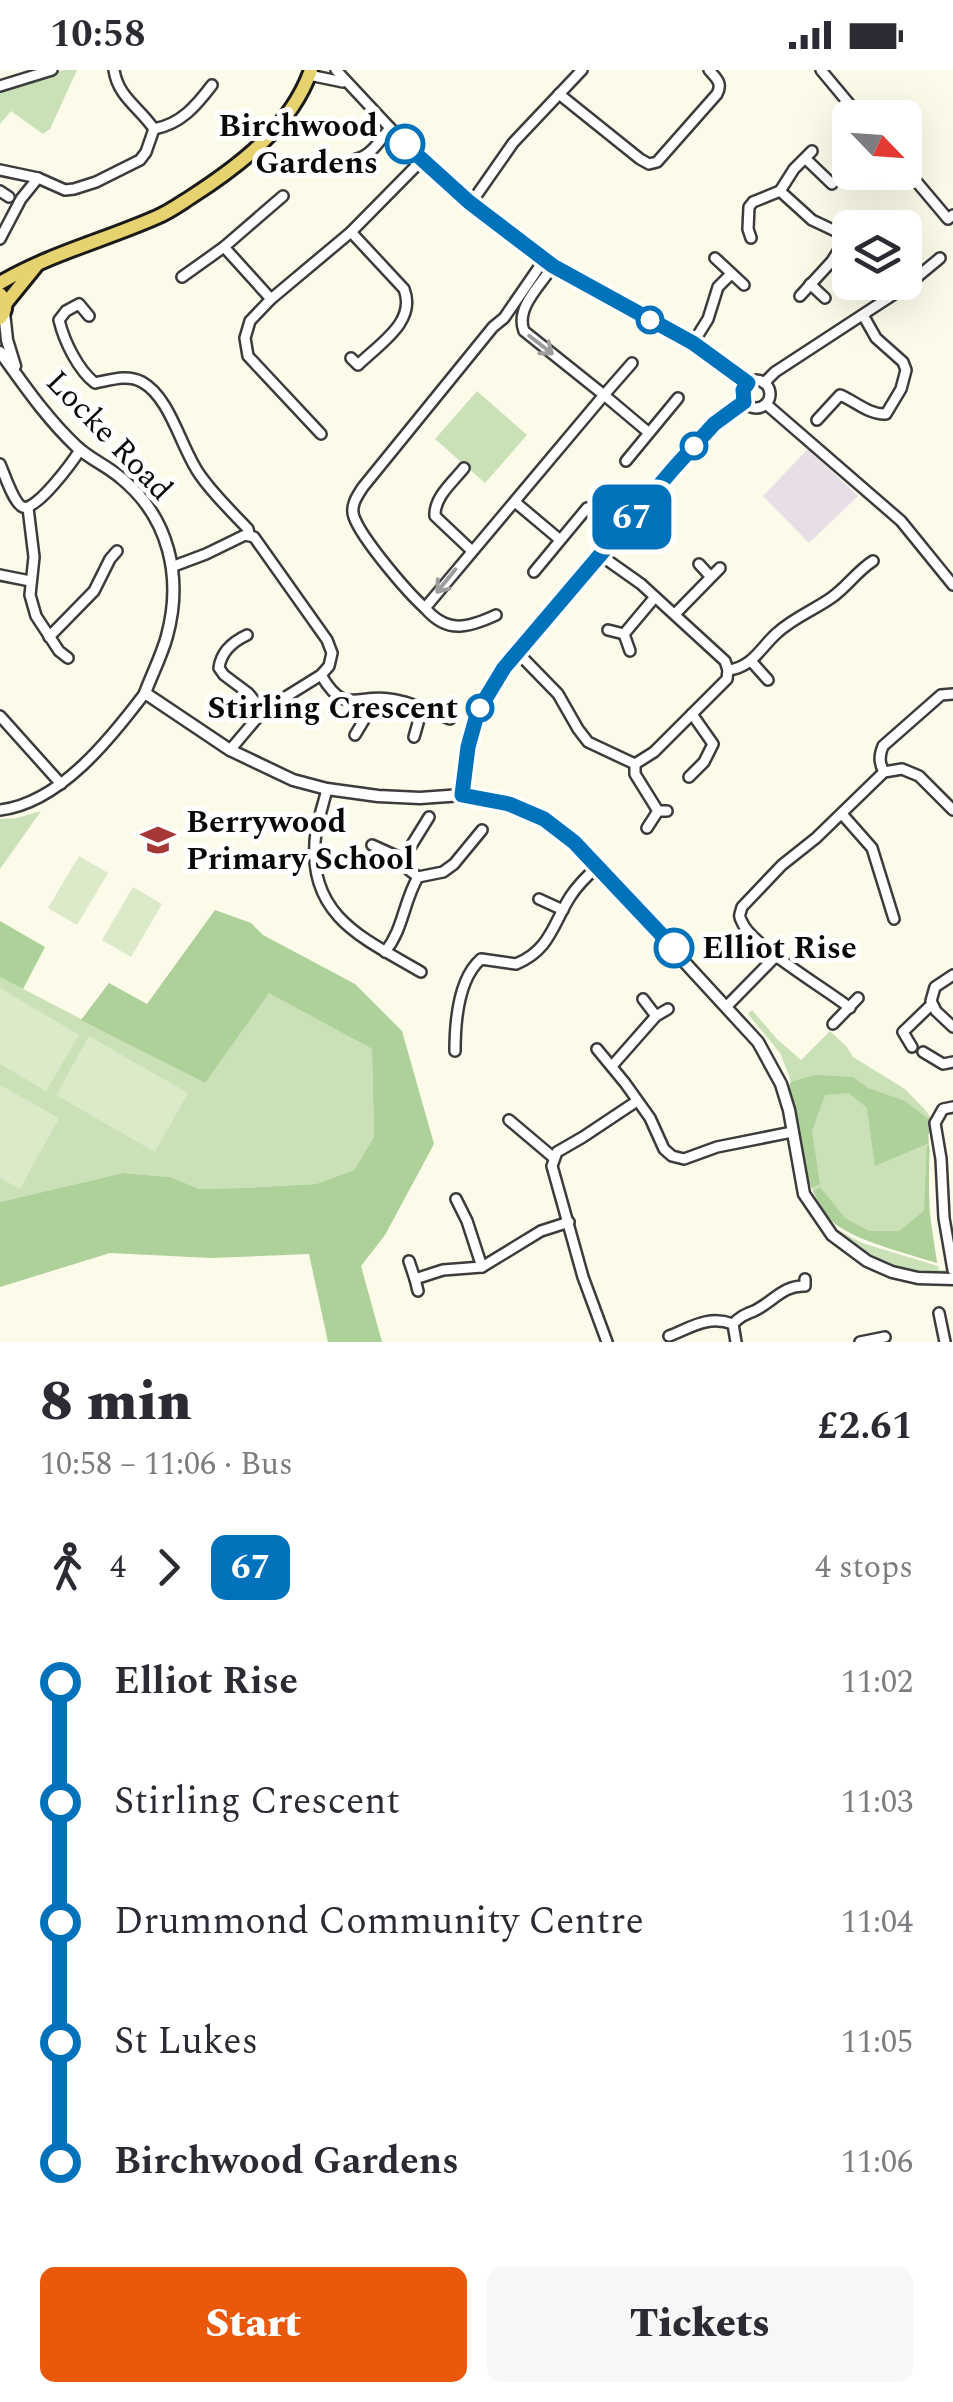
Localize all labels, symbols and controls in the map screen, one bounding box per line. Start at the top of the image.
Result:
text: 10:58 [50,6,145,64]
north arrow [832,100,922,190]
map controls [832,100,922,300]
place label: Birchwood Gardens [218,102,378,188]
marker: Birchwood Gardens [386,125,424,163]
button: layers [832,210,922,300]
unlabelled marker [637,307,663,333]
one-way arrow [527,334,554,355]
street label: Locke Road [34,359,184,513]
unlabelled marker [681,433,707,459]
line badge: 67 [587,484,677,550]
text: 67 [612,491,652,544]
one-way arrow [436,568,458,594]
place label: Stirling Crescent [207,684,458,733]
marker: Stirling Crescent [467,695,493,721]
place label: Berrywood Primary School [186,798,414,884]
school or university icon: Berrywood Primary School [139,821,177,859]
place label: Elliot Rise [702,924,857,973]
marker: Elliot Rise [655,929,693,967]
text: 8 min [40,1361,192,1444]
text: £2.61 [818,1398,913,1456]
text: 10:58 – 11:06 · Bus [40,1440,293,1489]
icon: walk [40,1540,95,1595]
icon: forward [141,1540,196,1595]
text: 67 [231,1541,270,1594]
text: 4 [110,1543,126,1592]
text: 4 stops [815,1543,913,1592]
text: Elliot Rise [114,1653,298,1711]
text: 11:02 [841,1658,913,1707]
text: Stirling Crescent [114,1773,400,1831]
text: 11:03 [841,1778,913,1827]
text: Drummond Community Centre [114,1893,644,1951]
text: 11:04 [841,1898,913,1947]
text: St Lukes [114,2013,258,2071]
text: 11:05 [841,2018,913,2067]
text: Birchwood Gardens [114,2133,459,2191]
text: 11:06 [841,2138,913,2187]
button: Start [40,2267,467,2382]
button: Tickets [487,2267,913,2382]

